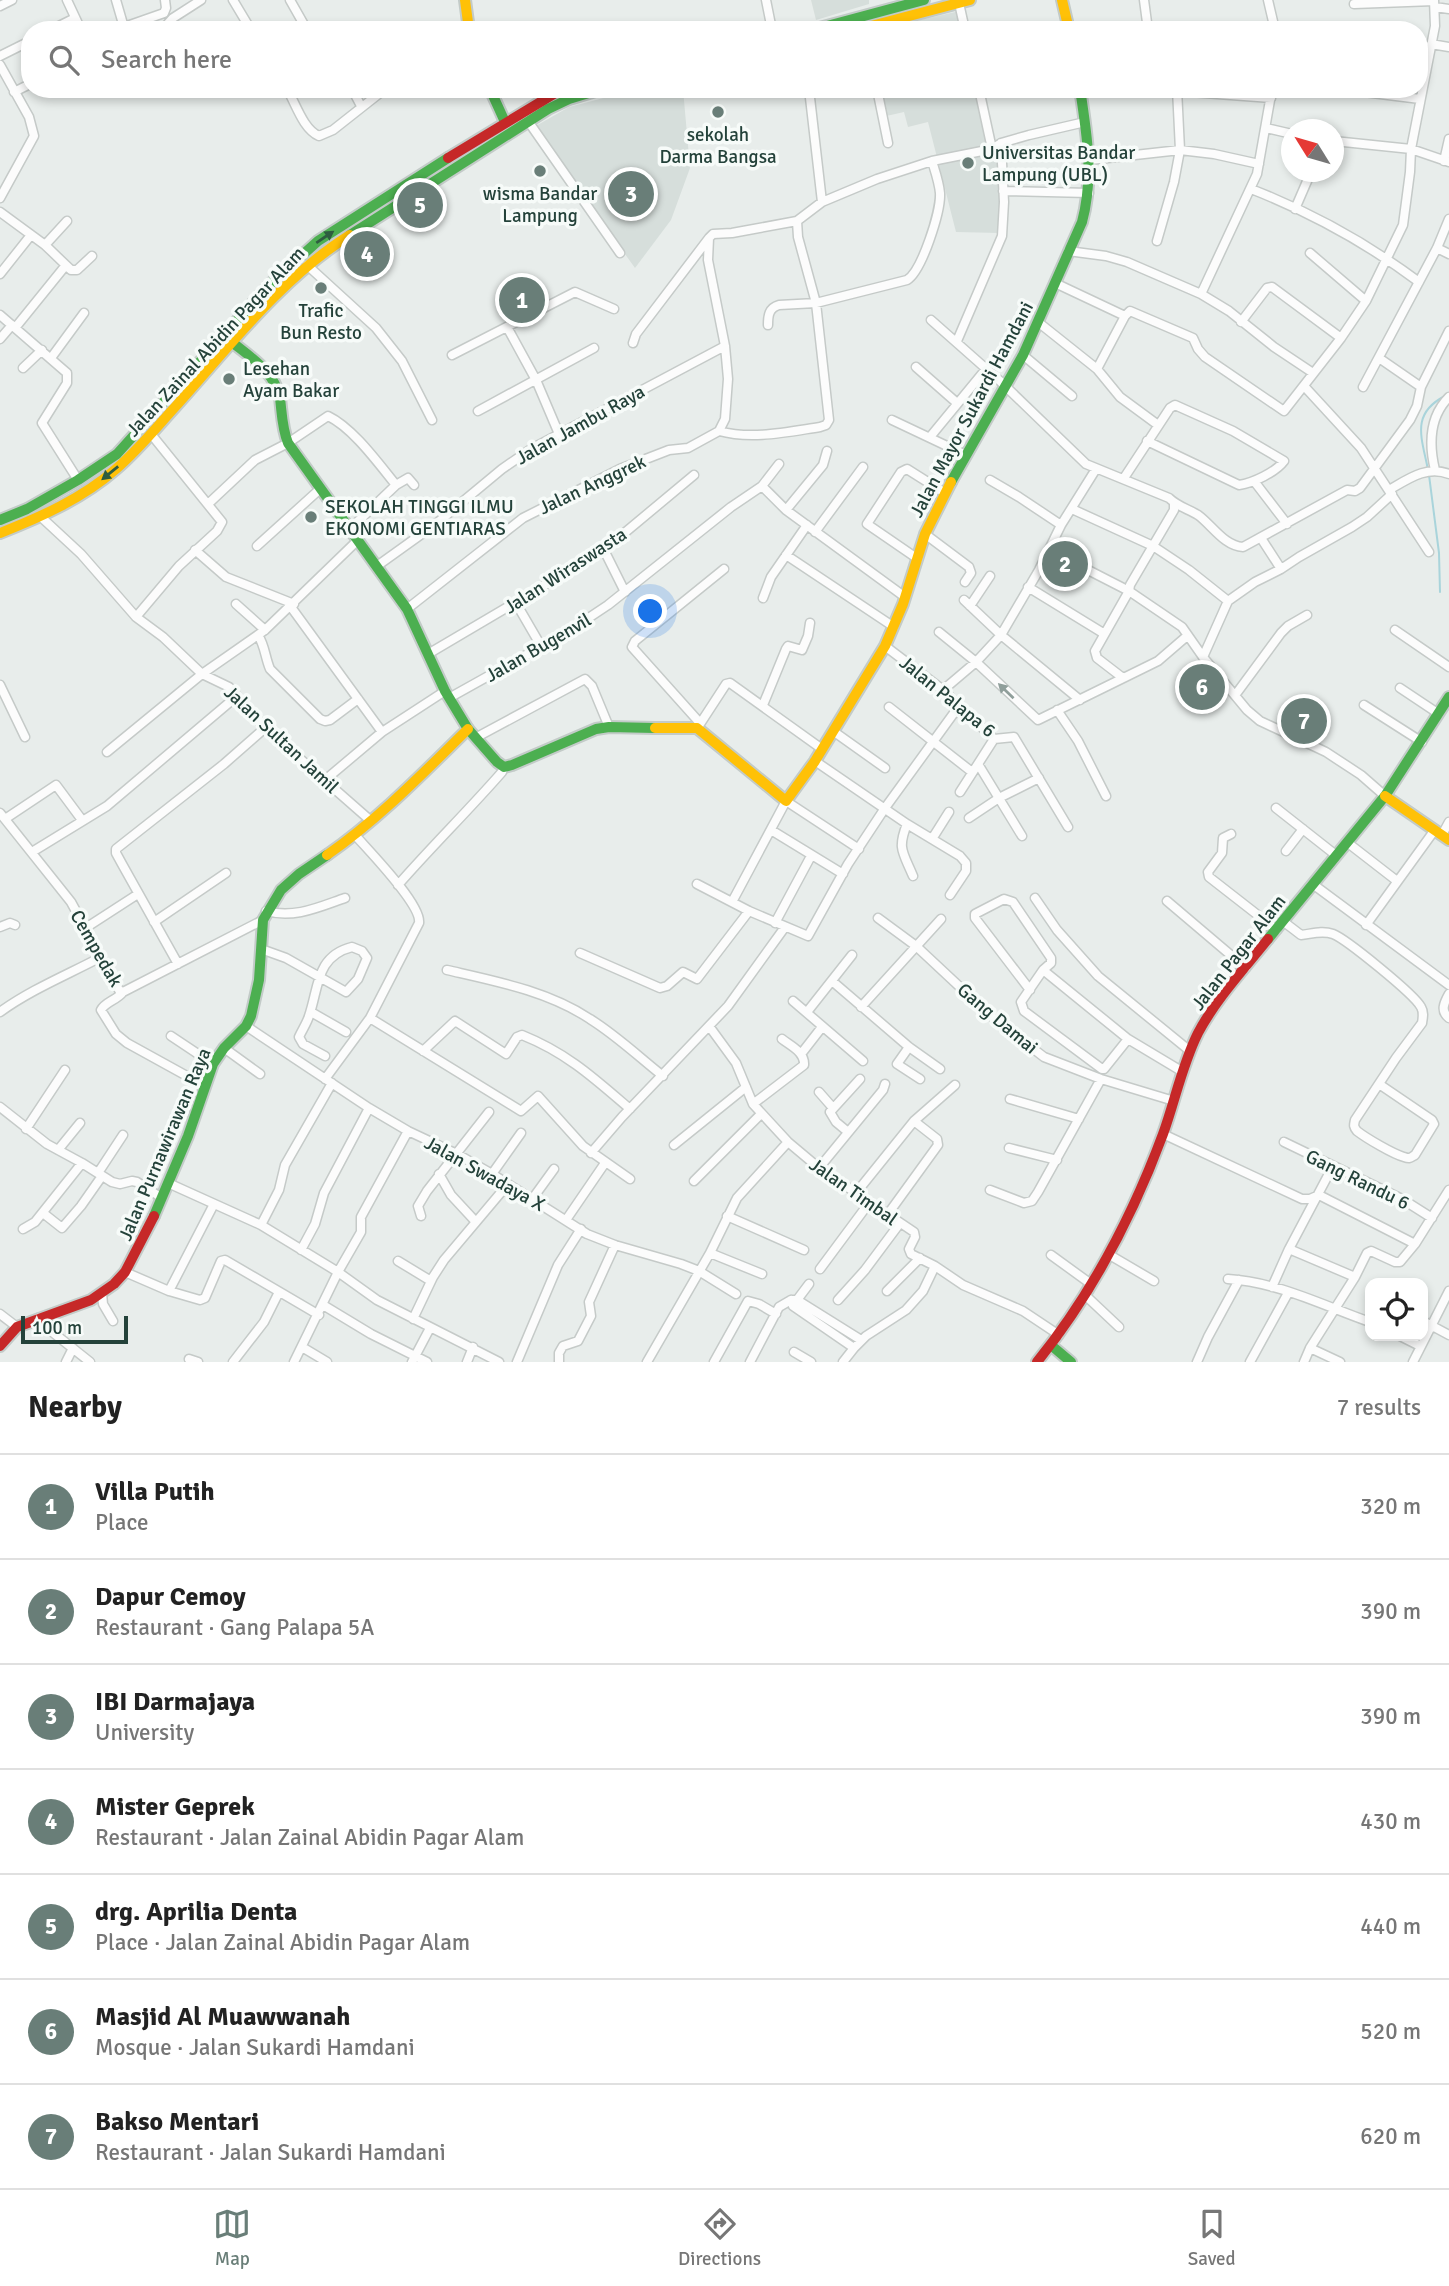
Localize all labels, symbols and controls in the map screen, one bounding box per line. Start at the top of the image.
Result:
search box [21,21,1428,98]
icon: search [45,41,83,79]
text: Search here [101,44,232,76]
marker: sekolah Darma Bangsa [710,104,726,120]
north arrow [1281,119,1344,182]
place label: sekolah Darma Bangsa [659,123,777,169]
place label: Universitas Bandar Lampung (UBL) [982,141,1135,187]
marker: Universitas Bandar Lampung (UBL) [960,155,976,171]
marker: wisma Bandar Lampung [532,163,548,179]
pin: 3 [608,168,654,220]
pin: 5 [397,179,443,231]
place label: wisma Bandar Lampung [483,182,597,228]
pin: 4 [344,228,390,280]
one-way arrow [316,230,334,244]
street label: Jalan Zainal Abidin Pagar Alam [121,242,310,442]
pin: 1 [499,274,545,326]
marker: Trafic Bun Resto [313,280,329,296]
street label: Jalan Mayor Sukardi Hamdani [905,297,1039,521]
place label: Trafic Bun Resto [280,299,362,345]
place label: Lesehan Ayam Bakar [243,357,339,403]
marker: Lesehan Ayam Bakar [221,371,237,387]
street label: Jalan Jambu Raya [512,380,649,470]
street label: Jalan Anggrek [535,449,650,520]
one-way arrow [102,466,120,481]
place label: SEKOLAH TINGGI ILMU EKONOMI GENTIARAS [325,495,514,541]
marker: SEKOLAH TINGGI ILMU EKONOMI GENTIARAS [303,509,319,525]
street label: Jalan Wiraswasta [500,522,631,619]
pin: 2 [1042,538,1088,590]
your location [633,594,667,628]
street label: Jalan Bugenvil [481,608,596,688]
street label: Jalan Palapa 6 [894,651,1000,743]
pin: 6 [1179,661,1225,713]
street label: Jalan Sultan Jamil [219,680,344,799]
one-way arrow [998,684,1015,700]
pin: 7 [1281,695,1327,747]
street label: Jalan Pagar Alam [1186,890,1291,1015]
street label: Cempedak [65,906,128,992]
street label: Gang Damai [952,978,1043,1060]
street label: Jalan Purnawirawan Raya [113,1044,216,1244]
street label: Jalan Swadaya X [420,1131,549,1217]
street label: Gang Randu 6 [1302,1144,1413,1215]
street label: Jalan Timbal [805,1153,902,1231]
map controls [1365,1278,1428,1341]
button: locate [1365,1278,1428,1341]
scale bar [21,1313,128,1345]
text: 100 m [32,1316,82,1340]
text: Nearby [28,1389,122,1426]
text: 7 results [1337,1393,1421,1422]
text: Villa Putih [95,1476,215,1508]
text: 1 [45,1492,57,1521]
text: 320 m [1360,1492,1421,1521]
text: Place [95,1508,149,1537]
text: Dapur Cemoy [95,1581,246,1613]
text: 2 [45,1597,57,1626]
text: 390 m [1360,1597,1421,1626]
text: Restaurant · Gang Palapa 5A [95,1613,374,1642]
text: IBI Darmajaya [95,1686,255,1718]
text: 3 [45,1702,57,1731]
text: 390 m [1360,1702,1421,1731]
text: University [95,1718,194,1747]
text: Mister Geprek [95,1791,255,1823]
text: 4 [45,1807,57,1836]
text: 430 m [1360,1807,1421,1836]
text: Restaurant · Jalan Zainal Abidin Pagar Alam [95,1823,524,1852]
text: drg. Aprilia Denta [95,1896,297,1928]
text: 5 [45,1912,57,1941]
text: 440 m [1360,1912,1421,1941]
text: Place · Jalan Zainal Abidin Pagar Alam [95,1928,470,1957]
text: Masjid Al Muawwanah [95,2001,350,2033]
text: 6 [45,2017,57,2046]
text: 520 m [1360,2017,1421,2046]
text: Mosque · Jalan Sukardi Hamdani [95,2033,415,2062]
text: Bakso Mentari [95,2106,259,2138]
text: 7 [45,2122,57,2151]
text: 620 m [1360,2122,1421,2151]
text: Restaurant · Jalan Sukardi Hamdani [95,2138,446,2167]
tab: Map [213,2205,251,2271]
tab: Directions [678,2205,761,2271]
tab: Saved [1188,2205,1236,2271]

